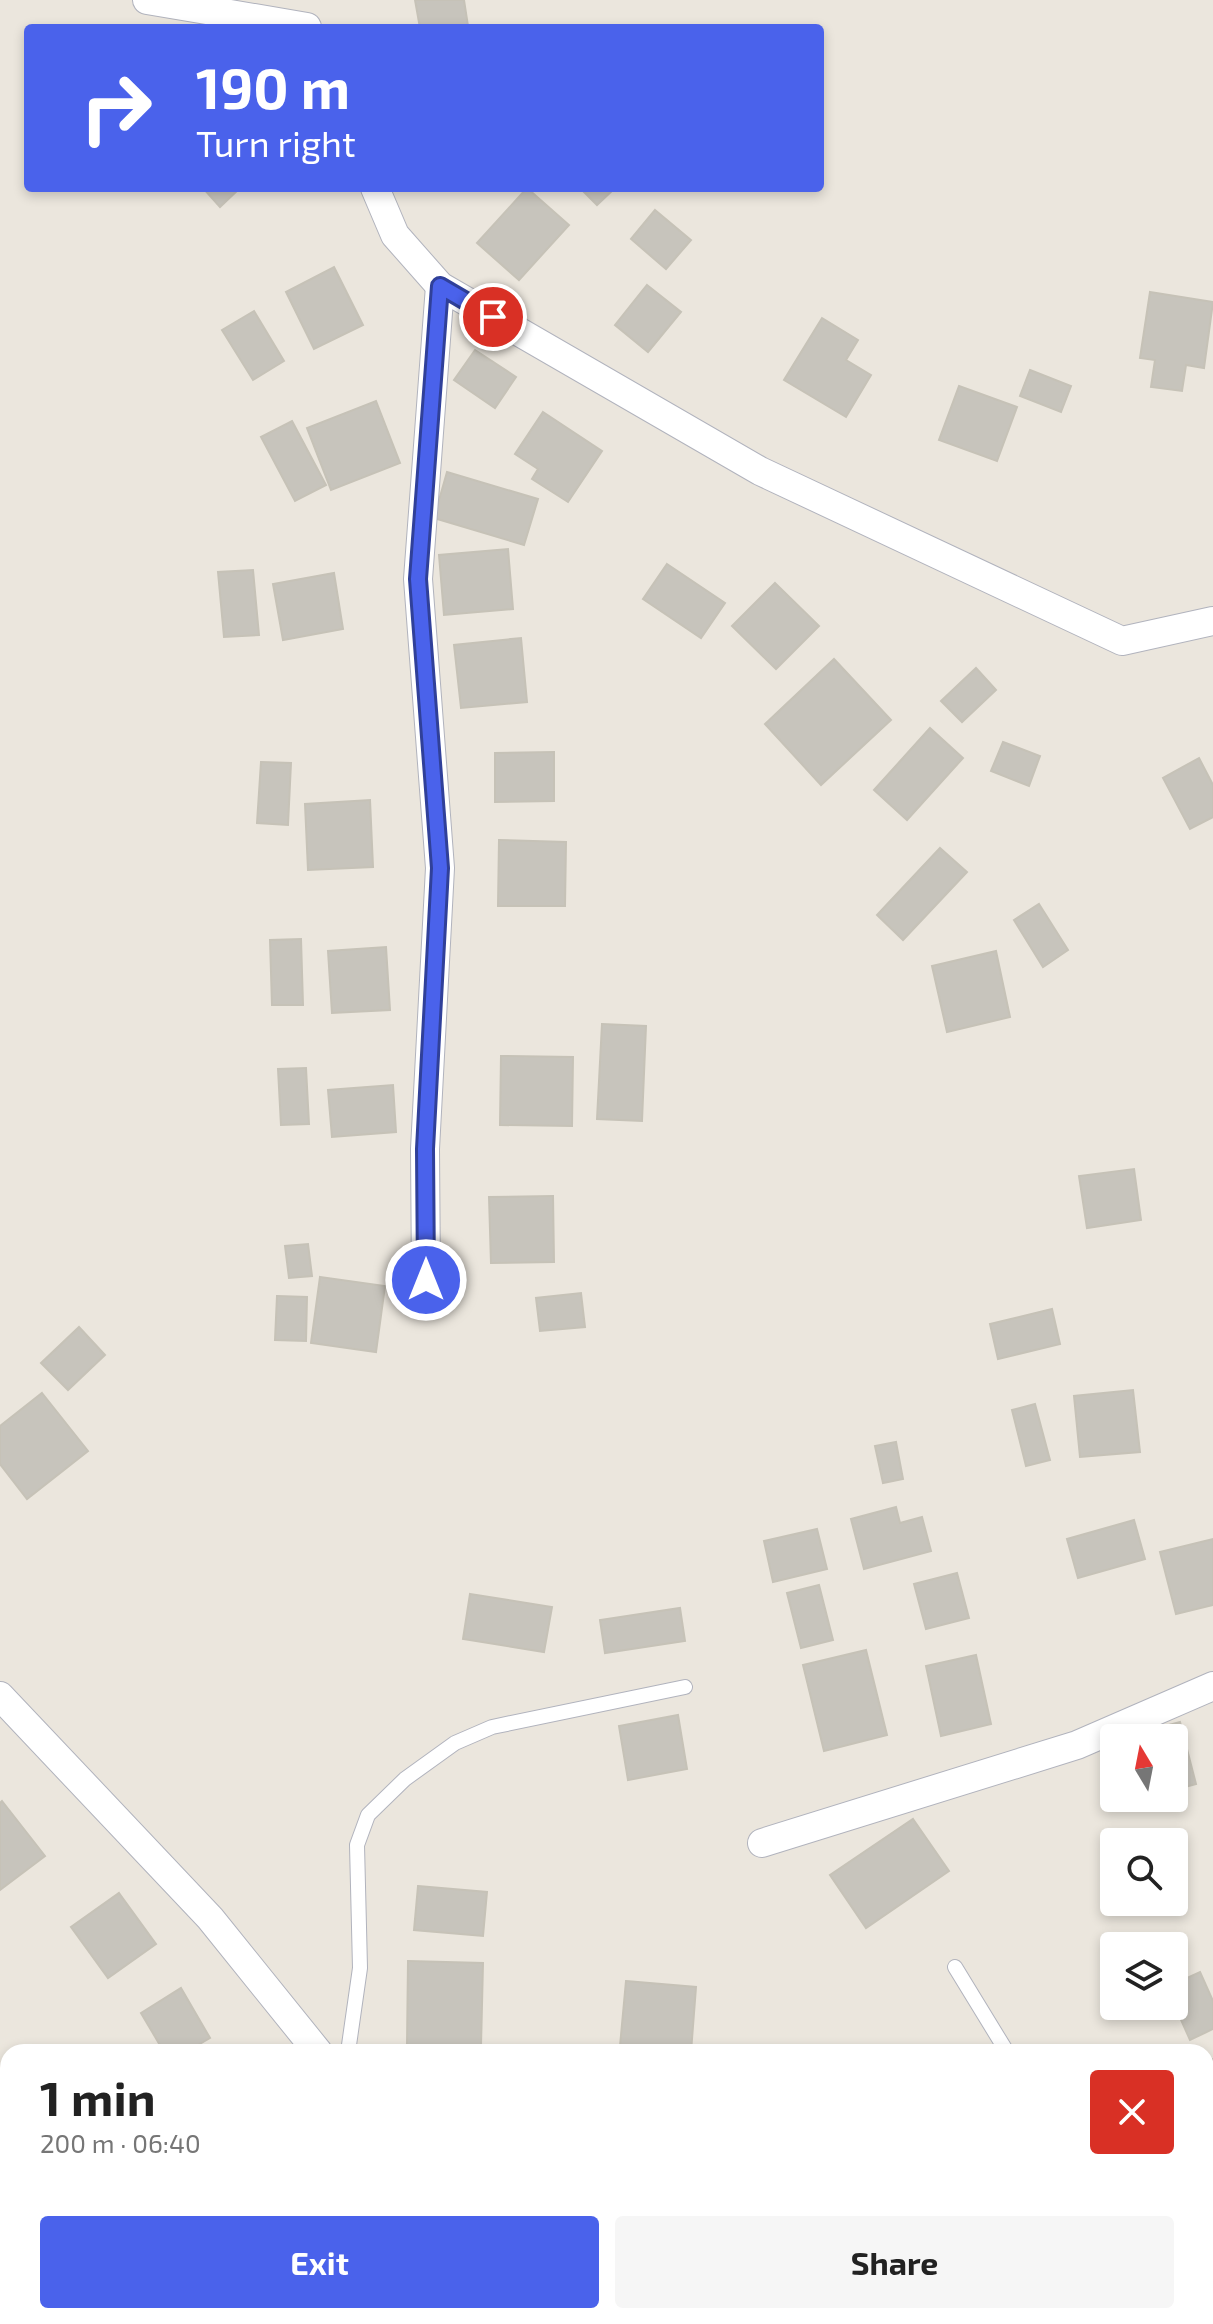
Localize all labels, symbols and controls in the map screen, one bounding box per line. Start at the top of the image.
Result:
text: 190 m [196,53,350,120]
icon: right [64,56,168,160]
text: Turn right [196,121,356,164]
pin [459,283,527,351]
icon: arrive [471,295,515,339]
position arrow [384,1238,468,1322]
north arrow [1100,1724,1188,1812]
map controls [1100,1724,1188,2020]
button: search [1100,1828,1188,1916]
button: layers [1100,1932,1188,2020]
text: 1 min [40,2068,156,2126]
button: close [1090,2070,1174,2154]
text: 200 m · 06:40 [40,2127,201,2158]
button: Exit [40,2216,599,2308]
button: Share [615,2216,1174,2308]

